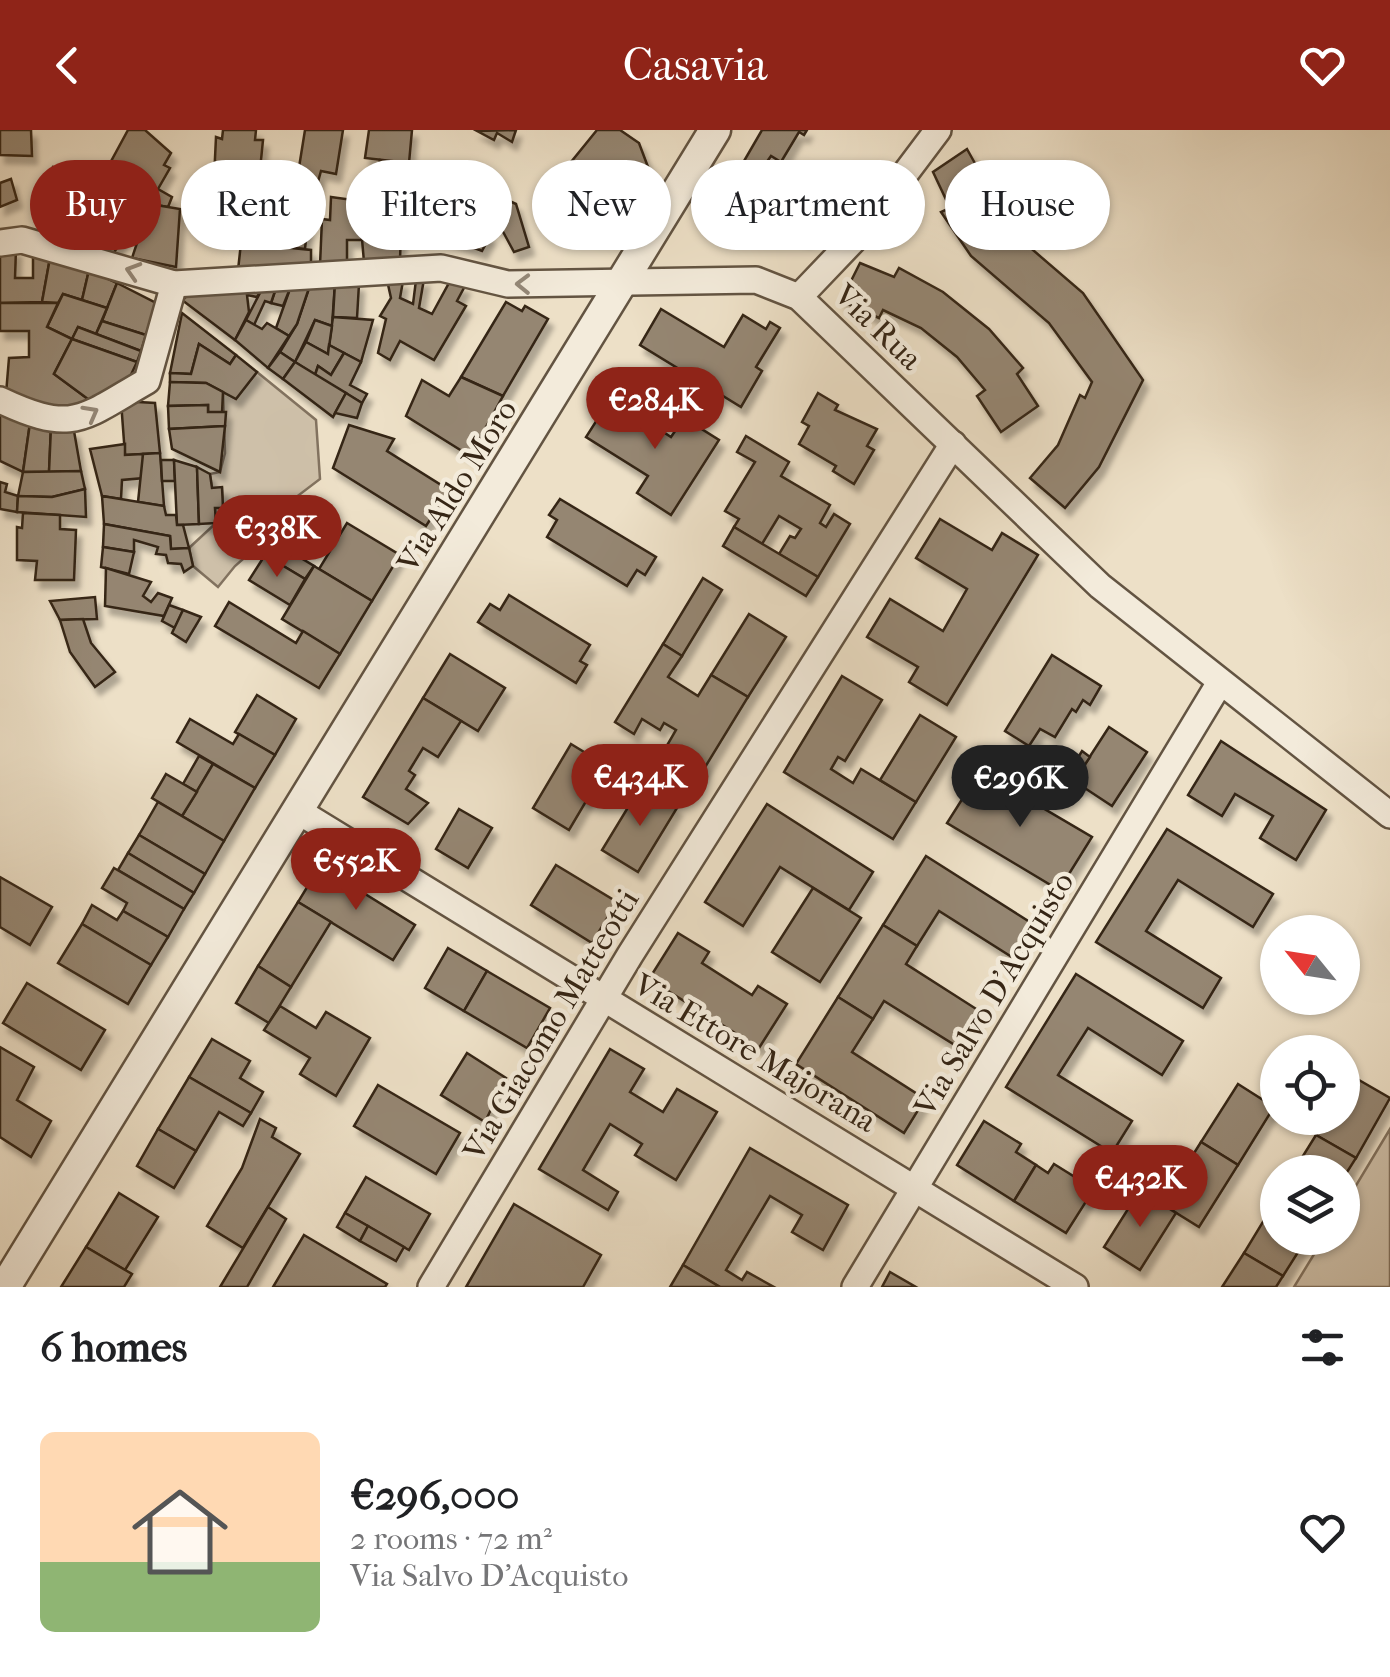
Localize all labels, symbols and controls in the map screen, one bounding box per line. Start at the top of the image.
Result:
icon: back [40,38,95,93]
icon: heart [1295,38,1350,93]
text: Casavia [623,39,767,92]
chip: Buy [30,160,161,250]
chip: Rent [181,160,326,250]
chip: Filters [346,160,512,250]
chip: New [532,160,671,250]
chip: Apartment [691,160,925,250]
chip: House [945,160,1110,250]
one-way arrow [125,262,142,283]
one-way arrow [515,274,531,295]
street label: Via Rua [826,276,930,378]
pin: €284K [585,367,725,452]
text: €284K [608,381,702,418]
street label: Via Aldo Moro [389,393,525,580]
one-way arrow [81,405,99,425]
pin: €338K [207,495,347,580]
text: €338K [235,509,319,546]
pin: €434K [570,744,710,829]
pin: €296K [950,745,1090,830]
text: €434K [593,758,687,795]
text: €296K [974,759,1066,796]
pin: €552K [286,828,426,913]
text: €552K [313,842,399,879]
street label: Via Salvo D'Acquisto [906,865,1082,1124]
street label: Via Giacomo Matteotti [455,882,647,1168]
north arrow [1260,915,1360,1015]
map controls [1260,915,1360,1255]
street label: Via Ettore Majorana [626,965,884,1141]
button: locate [1260,1035,1360,1135]
pin: €432K [1070,1145,1210,1230]
button: layers [1260,1155,1360,1255]
text: €432K [1095,1159,1185,1196]
icon: filters [1295,1320,1350,1375]
text: 6 homes [40,1323,187,1372]
text: €296,000 [350,1471,520,1520]
icon: home [120,1472,240,1592]
icon: heart [1295,1505,1350,1560]
text: 2 rooms · 72 m² [350,1520,552,1557]
text: Via Salvo D'Acquisto [350,1557,628,1594]

